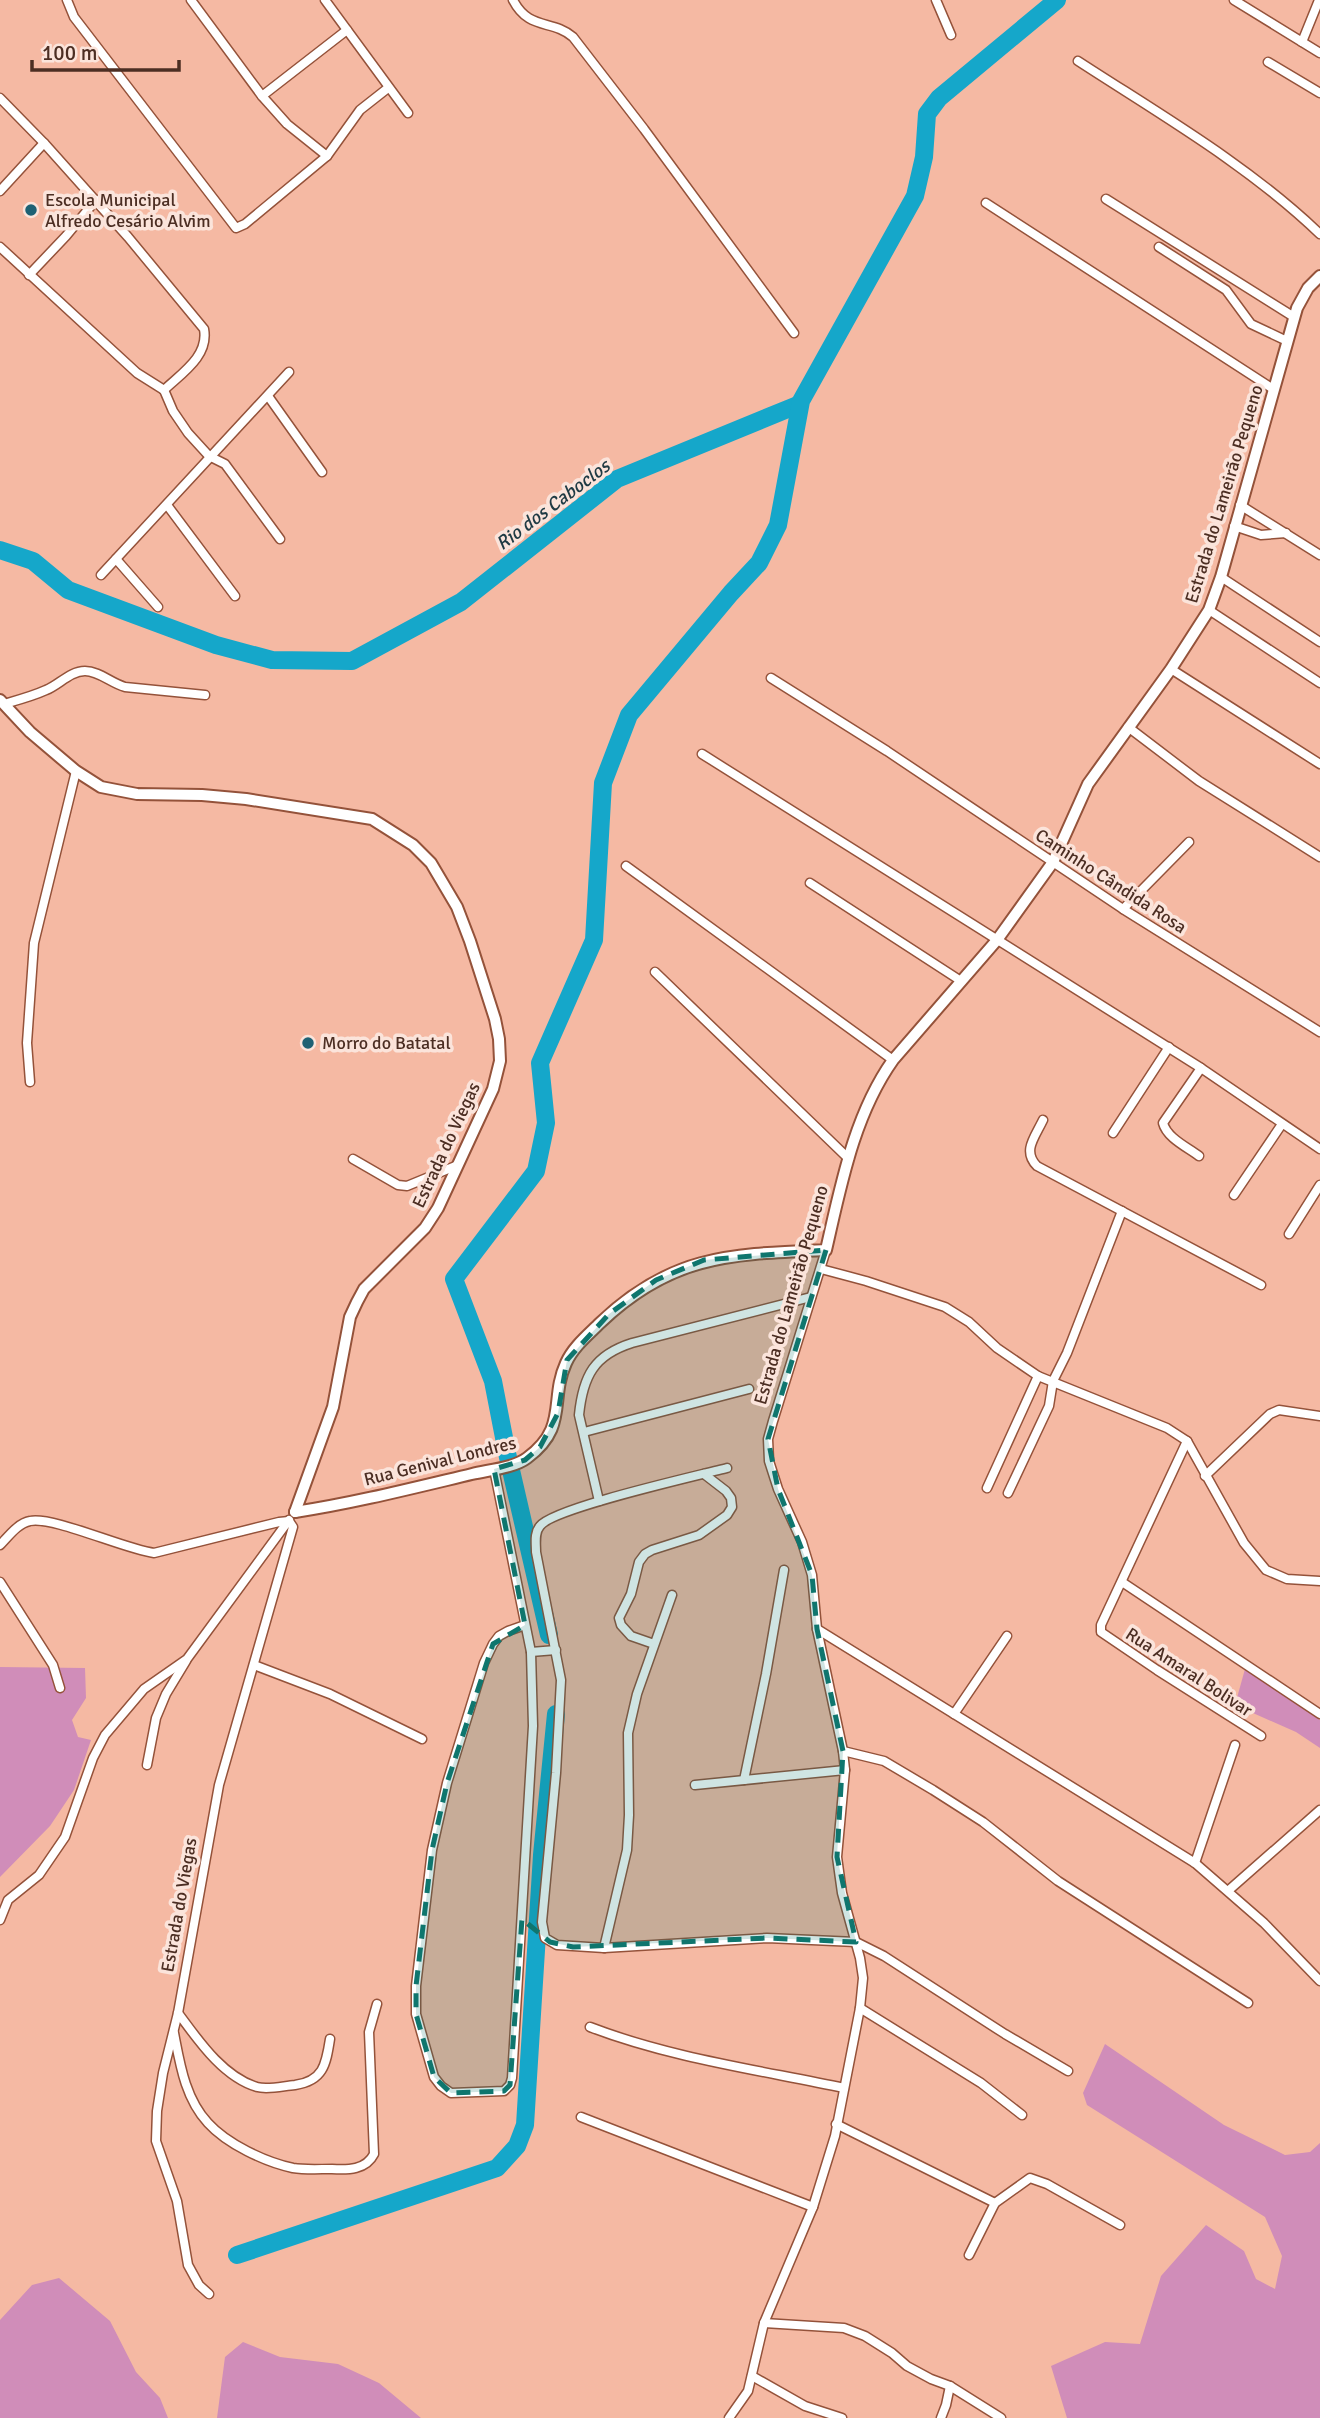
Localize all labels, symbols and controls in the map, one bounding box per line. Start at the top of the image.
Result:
scale bar [32,28,178,72]
text: 100 m [42,40,97,66]
place label: Escola Municipal Alfredo Cesário Alvim [45,189,211,232]
marker: Escola Municipal Alfredo Cesário Alvim [23,202,39,218]
street label: Estrada do Lameirão Pequeno [1180,382,1268,606]
water label: Rio dos Caboclos [491,453,616,556]
street label: Caminho Cândida Rosa [1031,824,1191,938]
place label: Morro do Batatal [322,1032,451,1054]
marker: Morro do Batatal [300,1035,316,1051]
street label: Estrada do Viegas [407,1079,485,1211]
street label: Estrada do Lameirão Pequeno [749,1183,833,1407]
street label: Rua Genival Londres [362,1431,518,1491]
street label: Rua Amaral Bolivar [1121,1623,1257,1721]
street label: Estrada do Viegas [156,1836,202,1974]

